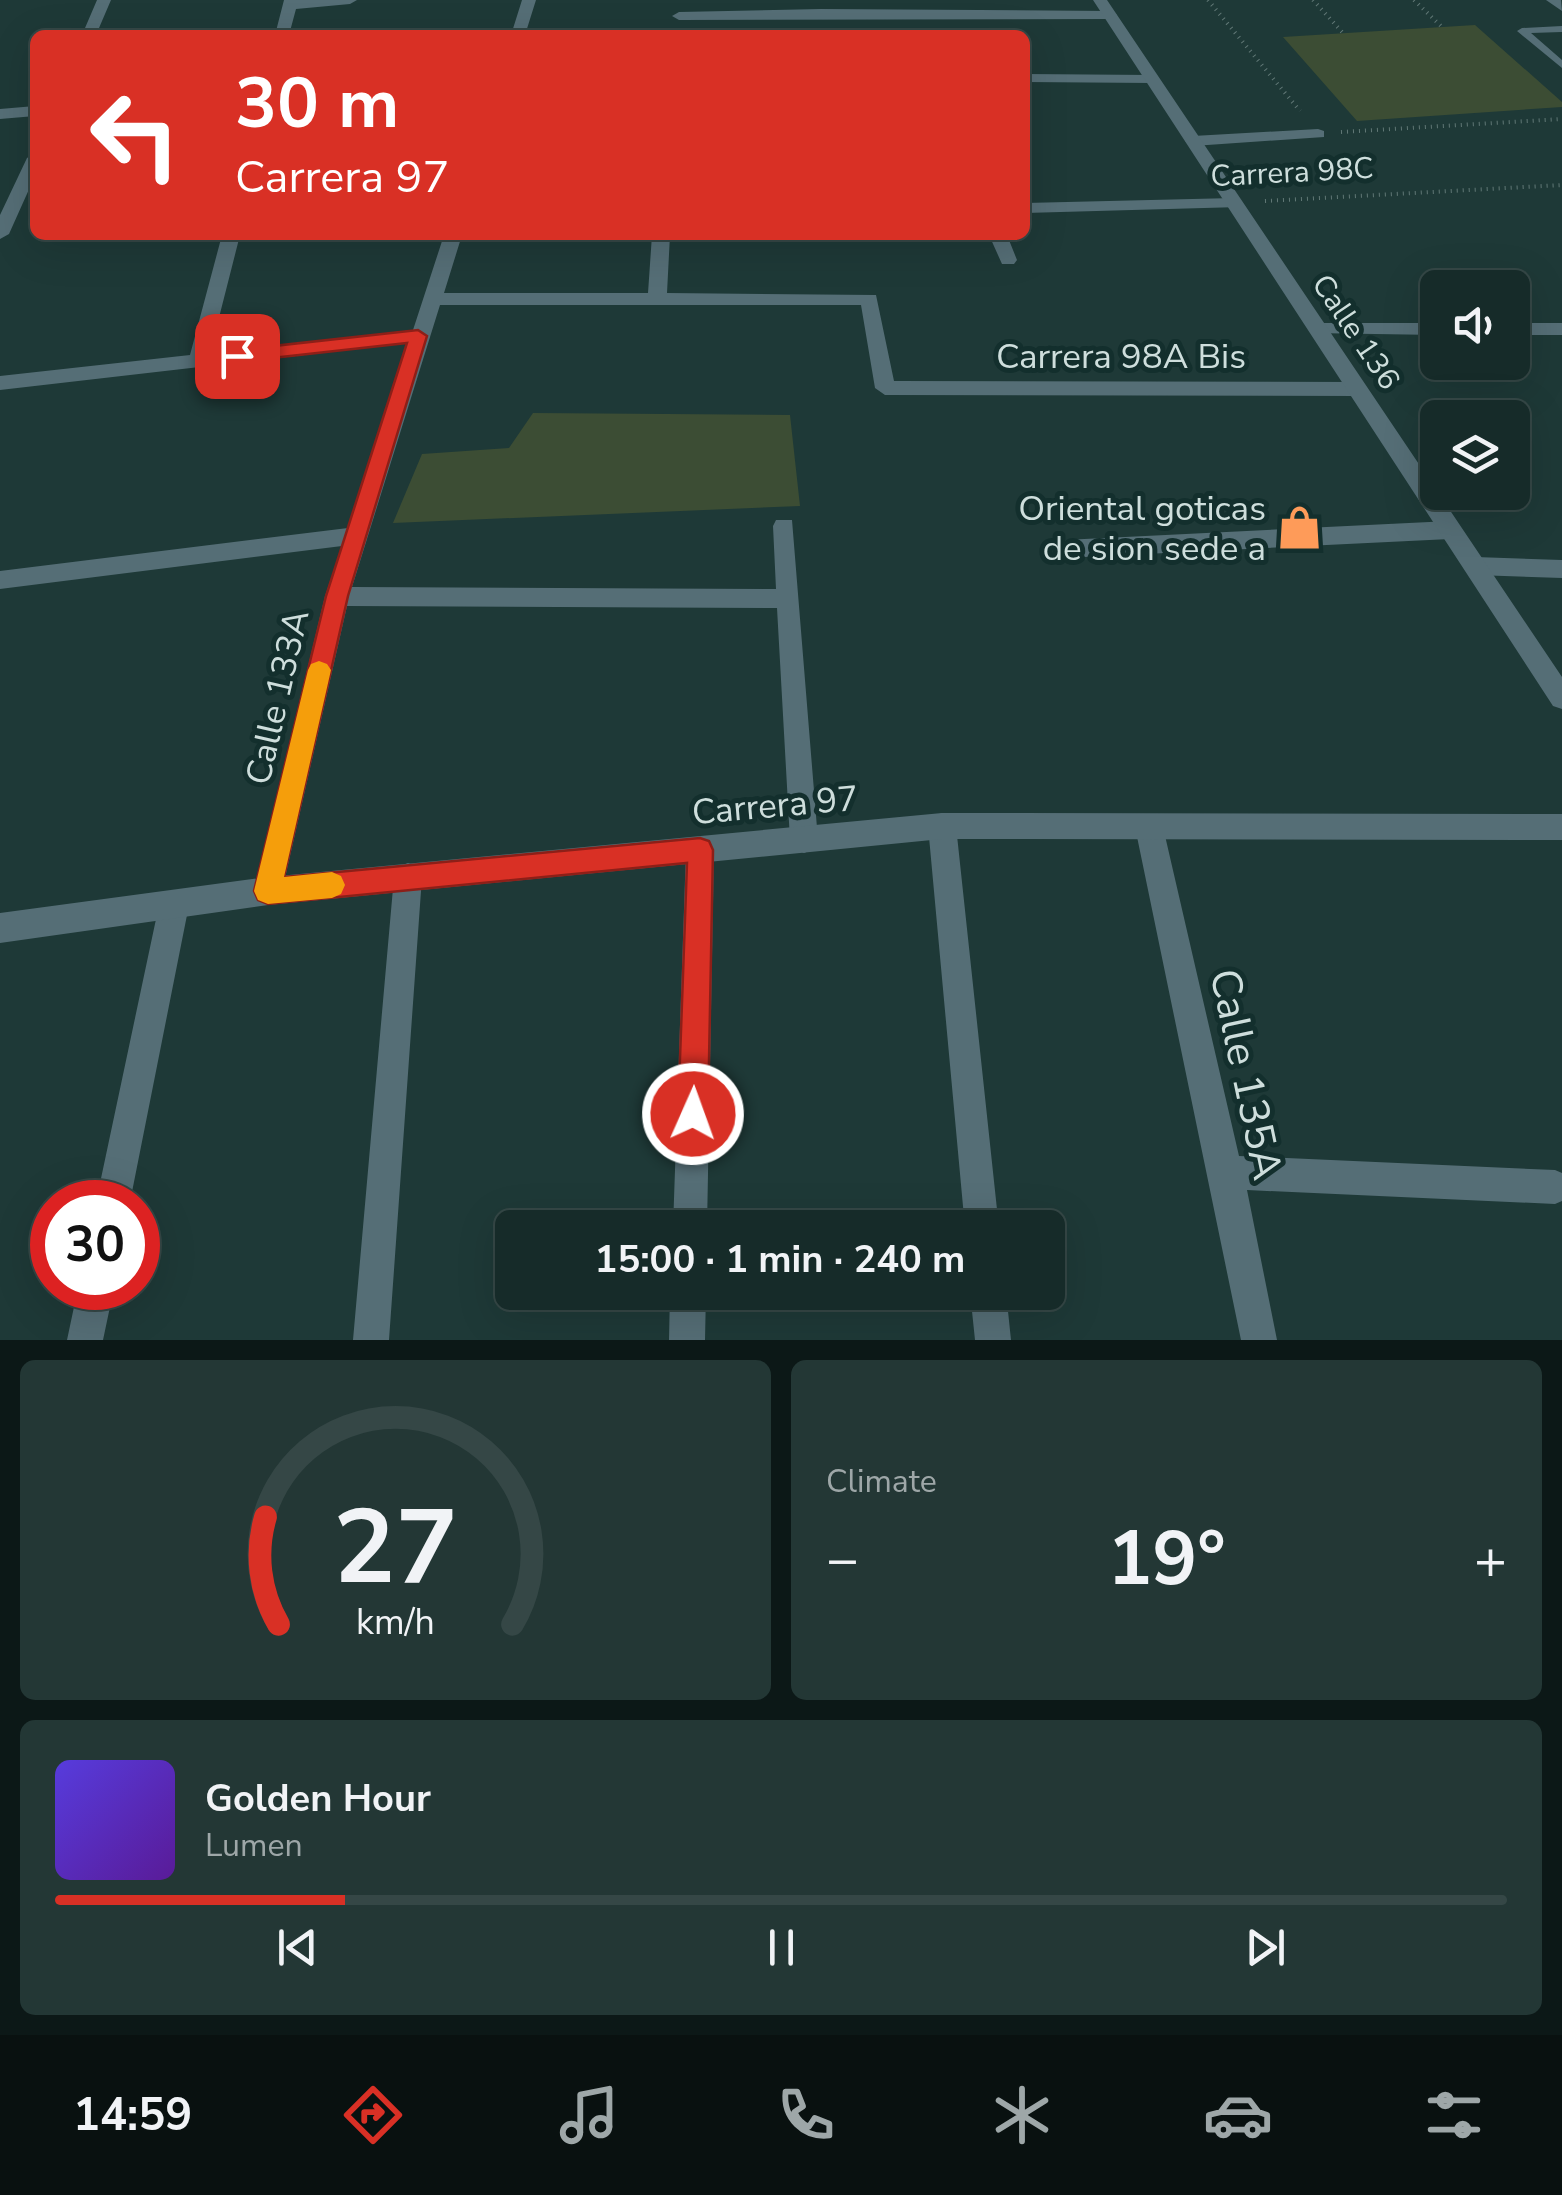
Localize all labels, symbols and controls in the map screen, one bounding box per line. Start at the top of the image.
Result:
text: 30 m [235,56,399,152]
icon: left [70,70,200,200]
text: Carrera 97 [235,147,450,208]
street label: Carrera 98C [1209,148,1375,197]
street label: Calle 136 [1302,267,1409,398]
map controls [1420,270,1530,510]
button: sound [1420,270,1530,380]
pin [195,314,280,399]
icon: arrive [210,329,265,384]
street label: Carrera 98A Bis [996,333,1246,380]
button: layers [1420,400,1530,510]
place label: Oriental goticas de sion sede a [1018,485,1266,572]
shop icon: Oriental goticas de sion sede a [1275,504,1323,552]
street label: Calle 133A [235,605,320,789]
street label: Carrera 97 [690,775,860,836]
street label: Calle 135A [1195,964,1296,1185]
position arrow [641,1062,745,1166]
speed limit sign: 30 [30,1180,160,1310]
text: 15:00 · 1 min · 240 m [595,1234,965,1285]
text: Climate [826,1460,937,1503]
text: 27 [333,1477,458,1619]
text: 19° [1107,1508,1226,1610]
text: − [826,1522,859,1597]
text: + [1474,1522,1507,1597]
text: km/h [356,1598,435,1647]
text: Golden Hour [205,1773,431,1824]
text: Lumen [205,1824,303,1867]
icon: previous [270,1920,325,1975]
icon: pause [754,1920,809,1975]
icon: next [1238,1920,1293,1975]
icon: directions [338,2080,408,2150]
icon: music [554,2080,624,2150]
icon: phone [771,2080,841,2150]
icon: climate [987,2080,1057,2150]
icon: car [1203,2080,1273,2150]
icon: filters [1419,2080,1489,2150]
text: 14:59 [73,2085,192,2146]

